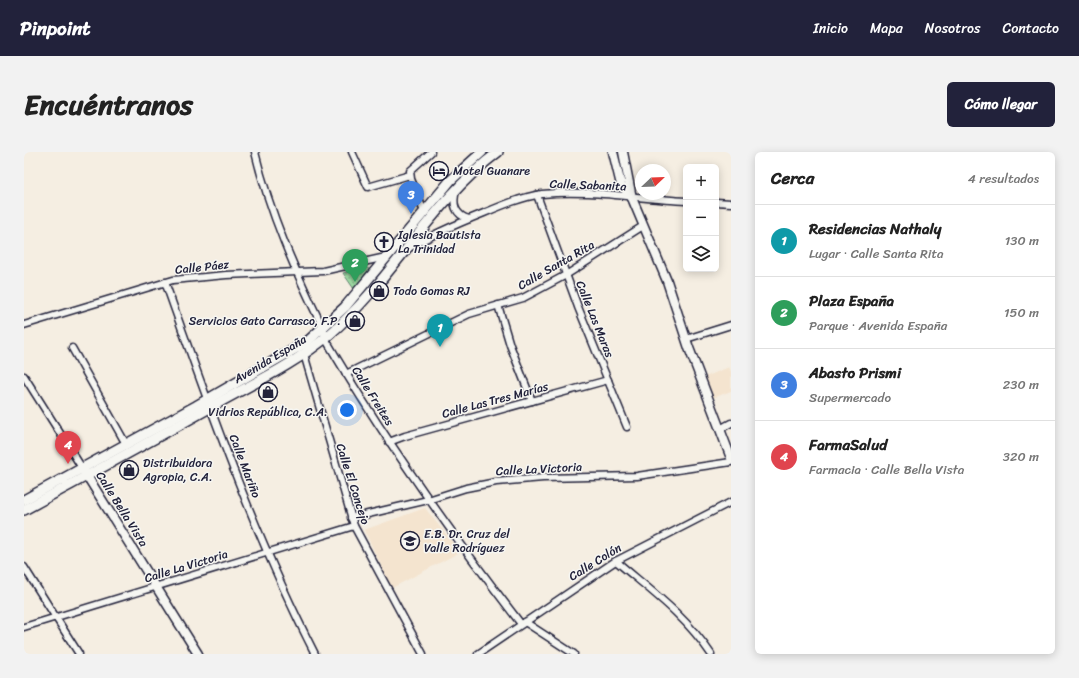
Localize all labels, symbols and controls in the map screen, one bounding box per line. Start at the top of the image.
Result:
text: Pinpoint [20,12,91,45]
text: Inicio [813,16,848,41]
text: Mapa [870,16,903,41]
text: Nosotros [925,16,980,41]
text: Contacto [1002,16,1059,41]
text: Encuéntranos [24,80,193,129]
button: Cómo llegar [947,82,1055,127]
hotel icon: Motel Guanare [428,160,450,182]
place label: Motel Guanare [453,160,530,182]
text: Cerca [771,163,814,193]
north arrow [635,164,671,200]
map controls [683,164,719,272]
button: + [683,164,719,200]
text: 4 resultados [968,167,1039,190]
street label: Calle Sabanita [549,173,627,197]
pin: 3 [398,181,424,214]
button: − [683,200,719,236]
text: Residencias Nathaly [809,216,941,242]
place label: Iglesia Bautista La Trinidad [397,224,481,260]
text: 1 [781,229,787,252]
text: 130 m [1005,229,1039,252]
church icon: Iglesia Bautista La Trinidad [373,231,395,253]
street label: Calle Santa Rita [513,234,599,296]
button: layers [683,236,719,272]
text: Lugar · Calle Santa Rita [809,242,944,265]
pin: 2 [342,249,368,282]
street label: Calle Páez [174,253,230,281]
street label: Calle Las Maras [570,277,621,361]
shop icon: Todo Gomas RJ [368,280,390,302]
place label: Todo Gomas RJ [393,280,470,302]
text: Plaza España [809,288,894,314]
text: 2 [780,301,788,324]
text: 150 m [1004,301,1039,324]
place label: Servicios Gato Carrasco, F.P. [189,310,341,332]
shop icon: Servicios Gato Carrasco, F.P. [344,310,366,332]
pin: 1 [427,314,453,347]
text: Parque · Avenida España [809,314,947,337]
street label: Avenida España [228,328,312,390]
text: Abasto Prismi [809,360,901,386]
street label: Calle Freites [346,362,400,431]
text: 3 [780,373,788,396]
text: 230 m [1003,373,1039,396]
street label: Calle Las Tres Marías [439,375,551,425]
shop icon: Vidrios República, C.A. [257,381,279,403]
text: Supermercado [809,386,891,409]
your location [337,400,357,420]
place label: Vidrios República, C.A. [208,401,328,423]
pin: 4 [55,431,81,464]
street label: Calle Mariño [223,431,267,501]
text: FarmaSalud [809,432,887,458]
street label: Calle El Concejo [329,440,377,528]
text: 4 [780,445,788,468]
text: 320 m [1003,445,1039,468]
place label: Distribuidora Agropia, C.A. [142,452,213,488]
street label: Calle La Victoria [495,456,583,482]
text: Farmacia · Calle Bella Vista [809,458,964,481]
shop icon: Distribuidora Agropia, C.A. [118,459,140,481]
street label: Calle Bella Vista [90,467,154,551]
place label: E.B. Dr. Cruz del Valle Rodríguez [424,523,510,559]
school or university icon: E.B. Dr. Cruz del Valle Rodríguez [399,530,421,552]
street label: Calle Colón [564,537,626,587]
street label: Calle La Victoria [141,543,231,589]

